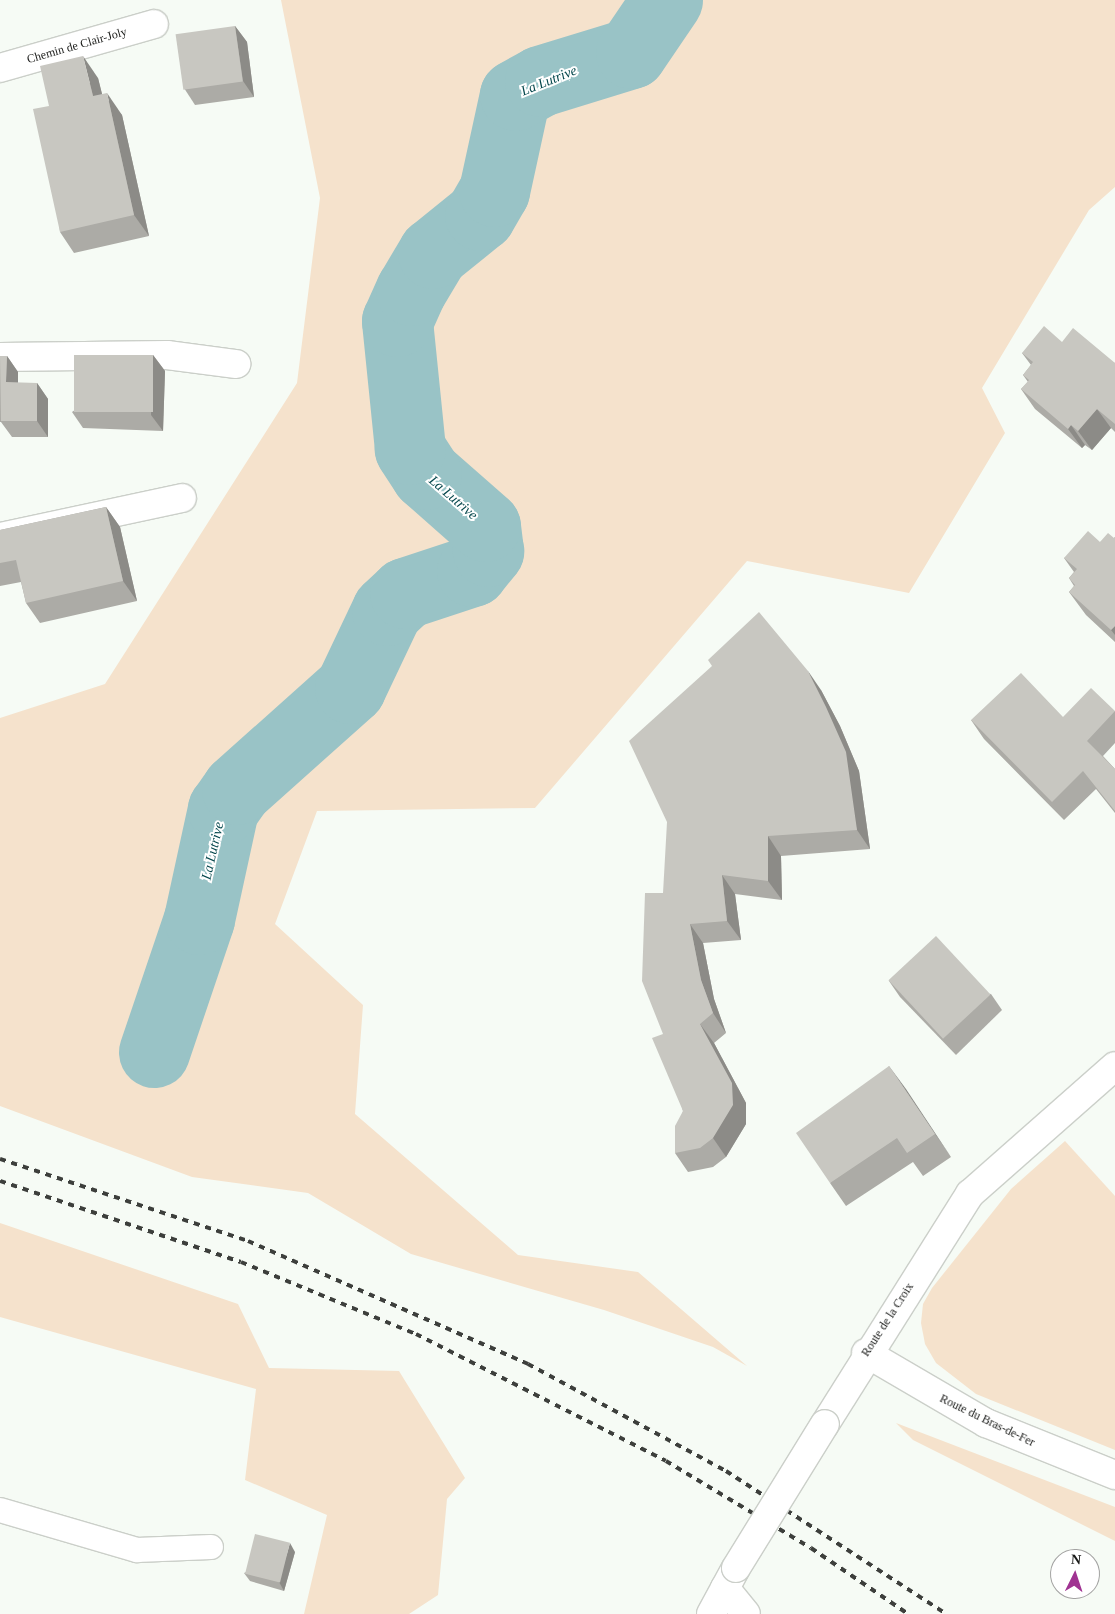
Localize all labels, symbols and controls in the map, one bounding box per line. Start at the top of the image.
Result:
street label: Chemin de Clair-Joly [25,25,129,67]
water label: La Lutrive [519,62,579,100]
water label: La Lutrive [425,472,481,524]
water label: La Lutrive [198,820,228,882]
street label: Route de la Croix [859,1280,917,1360]
street label: Route du Bras-de-Fer [937,1392,1037,1450]
north arrow [1050,1549,1100,1599]
text: N [1070,1552,1082,1567]

